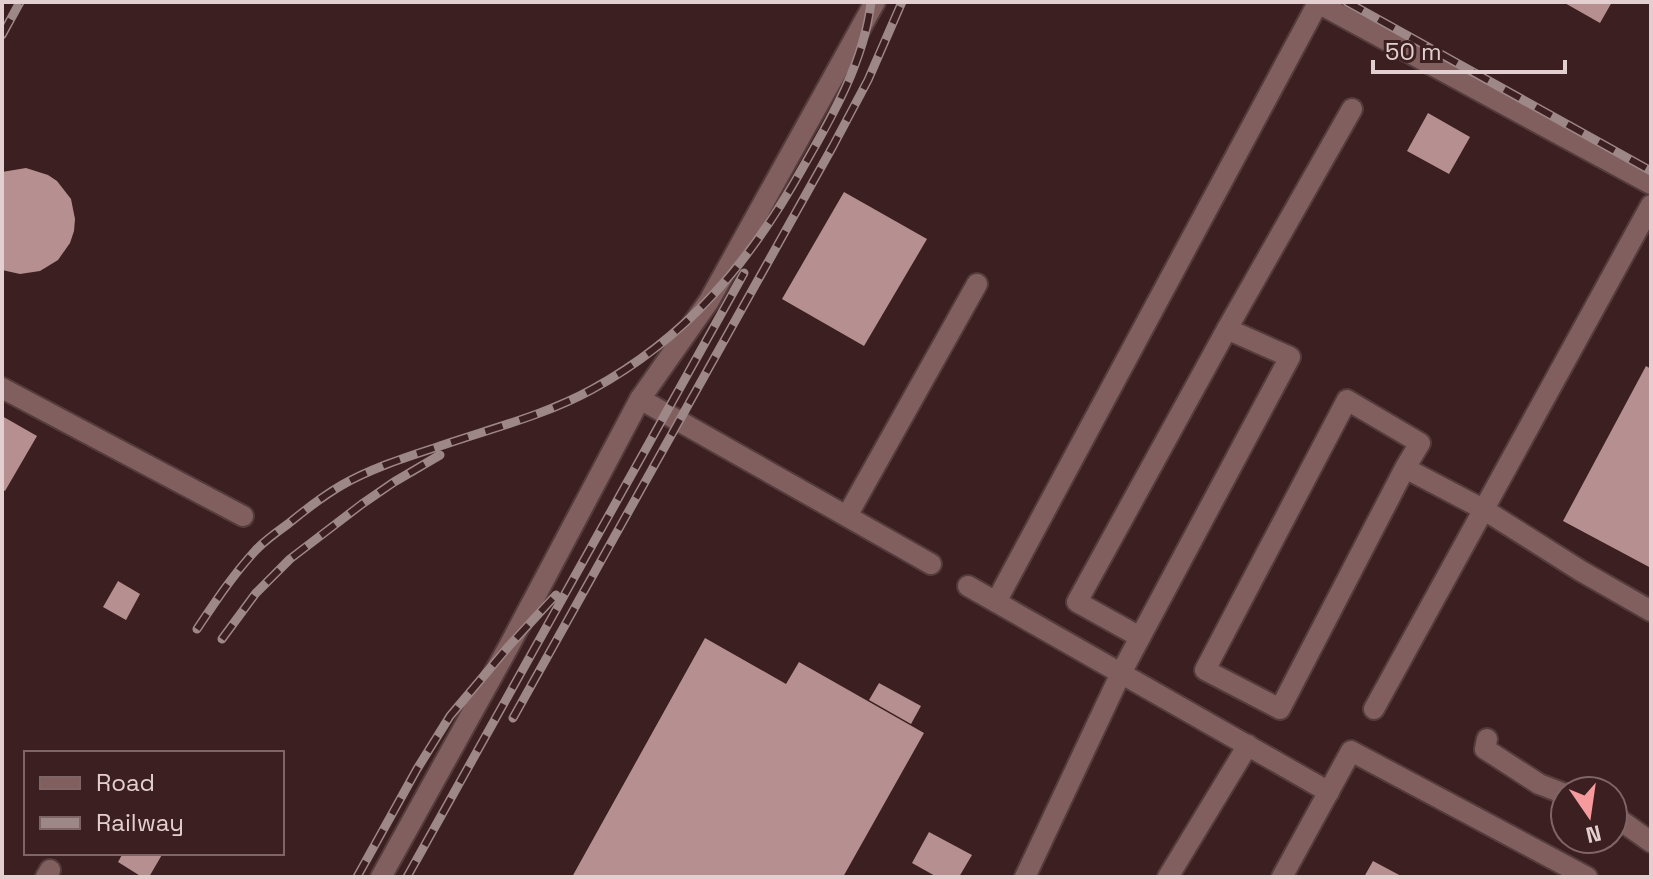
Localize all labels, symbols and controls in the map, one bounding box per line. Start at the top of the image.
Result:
scale bar [1373,24,1565,74]
text: 50 m [1385,36,1442,67]
legend [24,751,284,855]
text: Road [96,767,155,798]
north arrow [1549,775,1629,855]
text: Railway [96,807,184,838]
text: N [1583,819,1604,850]

